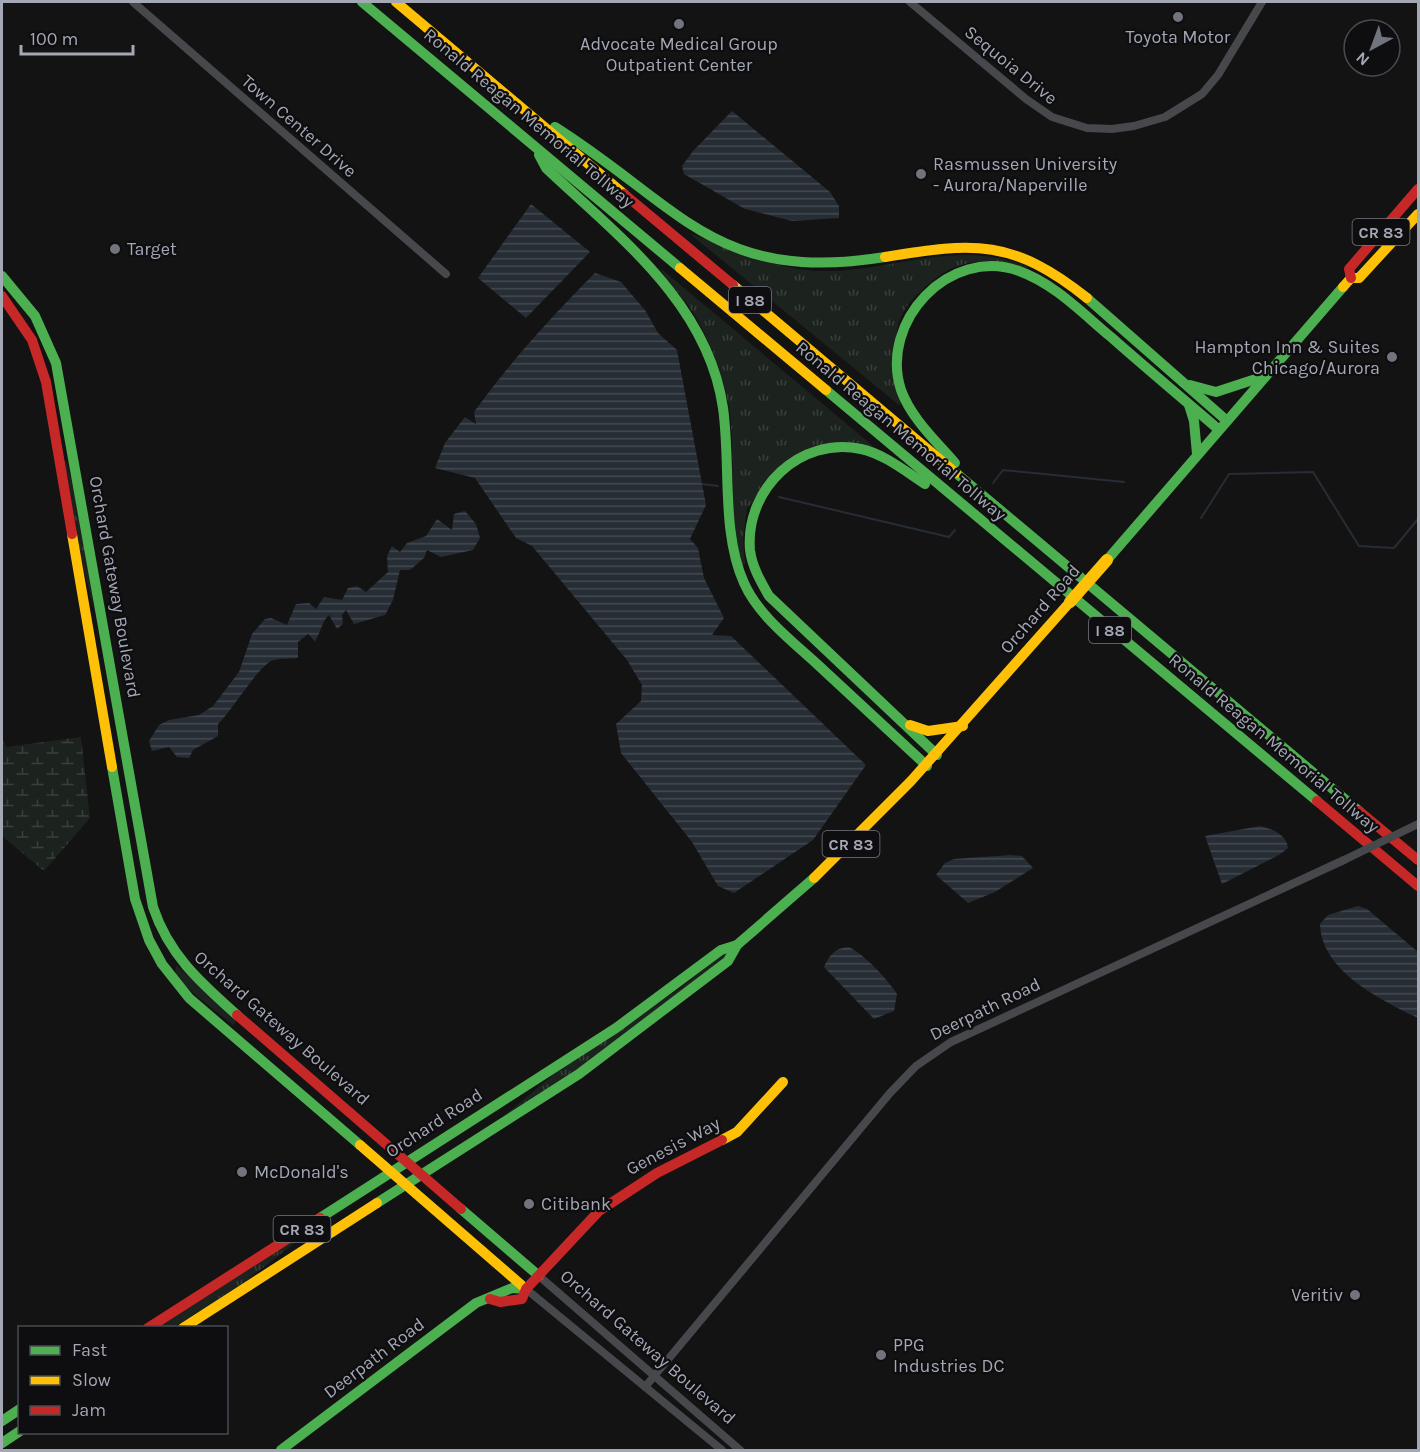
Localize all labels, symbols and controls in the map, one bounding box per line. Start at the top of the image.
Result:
marker: Toyota Motor [1171,10,1185,24]
marker: Advocate Medical Group Outpatient Center [672,17,686,31]
scale bar [21,18,134,56]
north arrow [1342,18,1402,78]
street label: Sequoia Drive [960,21,1062,109]
street label: Ronald Reagan Memorial Tollway [419,23,639,213]
place label: Toyota Motor [1126,26,1231,48]
text: 100 m [30,28,78,50]
place label: Advocate Medical Group Outpatient Center [580,33,778,76]
text: N [1352,48,1373,70]
street label: Town Center Drive [237,70,361,182]
place label: Rasmussen University - Aurora/Naperville [933,153,1118,196]
marker: Rasmussen University - Aurora/Naperville [914,167,928,181]
road number: CR 83 [1352,219,1410,245]
place label: Target [127,238,177,260]
marker: Target [108,242,122,256]
road number: I 88 [729,287,771,313]
street label: Ronald Reagan Memorial Tollway [791,336,1011,526]
place label: Hampton Inn & Suites Chicago/Aurora [1195,336,1380,379]
marker: Hampton Inn & Suites Chicago/Aurora [1385,350,1399,364]
street label: Orchard Gateway Boulevard [85,474,145,700]
street label: Orchard Road [995,560,1085,658]
road number: I 88 [1089,617,1131,643]
street label: Ronald Reagan Memorial Tollway [1164,648,1384,838]
road number: CR 83 [822,831,880,857]
street label: Orchard Gateway Boulevard [190,946,374,1110]
street label: Deerpath Road [926,973,1044,1045]
street label: Orchard Road [381,1084,487,1162]
street label: Genesis Way [622,1112,724,1180]
place label: McDonald's [254,1161,349,1183]
marker: McDonald's [235,1165,249,1179]
place label: Citibank [541,1193,611,1215]
marker: Citibank [522,1197,536,1211]
road number: CR 83 [274,1216,330,1242]
street label: Orchard Gateway Boulevard [556,1265,740,1429]
place label: Veritiv [1291,1284,1343,1306]
marker: Veritiv [1348,1288,1362,1302]
street label: Deerpath Road [319,1313,429,1403]
legend [18,1326,228,1434]
place label: PPG Industries DC [893,1334,1004,1377]
text: Fast [72,1339,107,1361]
marker: PPG Industries DC [874,1348,888,1362]
text: Slow [72,1369,111,1391]
text: Jam [72,1399,106,1421]

